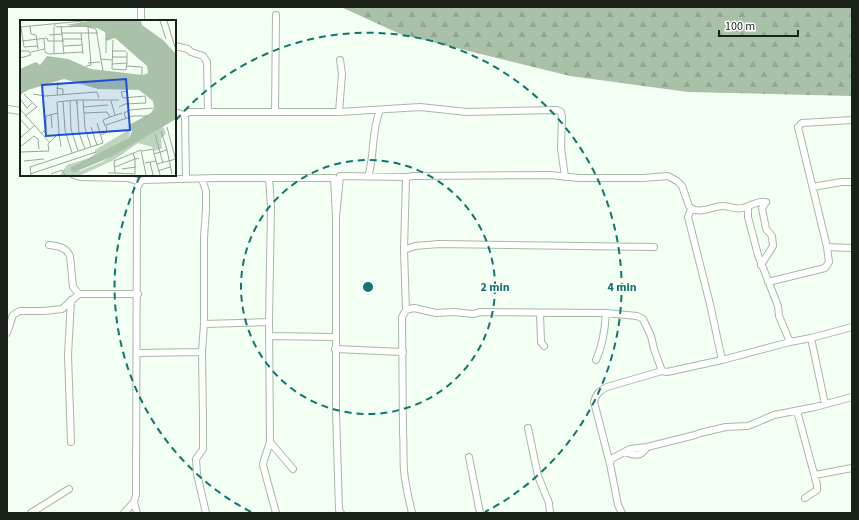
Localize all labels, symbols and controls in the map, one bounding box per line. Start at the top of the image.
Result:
scale bar [719,12,798,38]
text: 100 m [725,18,755,35]
inset map [20,20,176,176]
text: 2 min [480,279,510,296]
text: 4 min [607,279,637,296]
centre of rings [361,280,375,294]

